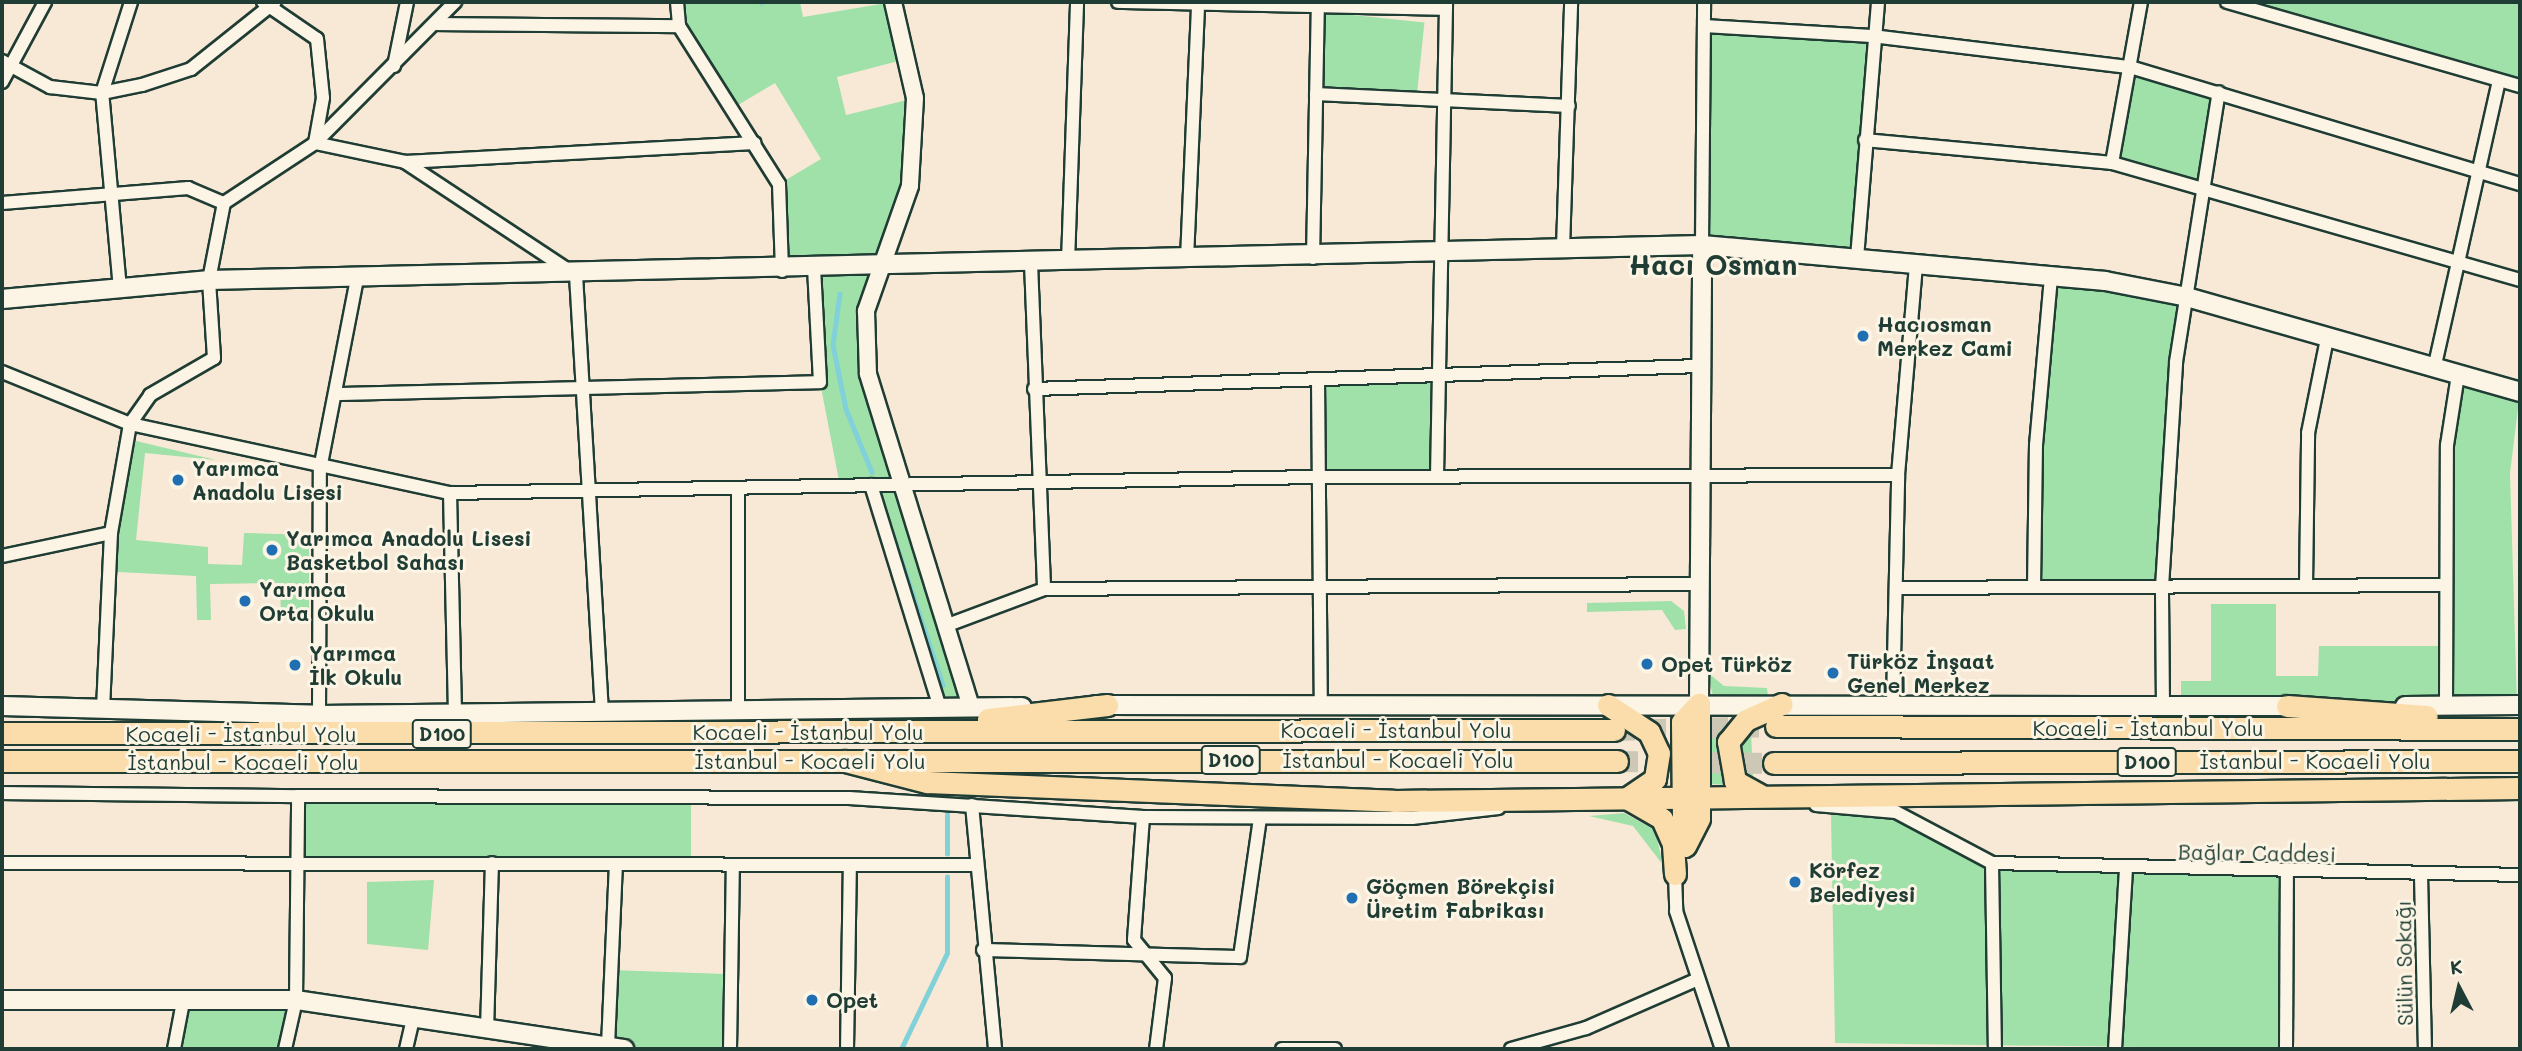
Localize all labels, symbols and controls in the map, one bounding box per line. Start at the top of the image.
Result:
district label: Hacı Osman [1629,247,1797,281]
place label: Hacıosman Merkez Cami [1877,311,2013,361]
marker: Hacıosman Merkez Cami [1855,328,1871,344]
place label: Yarımca Anadolu Lisesi [192,455,343,505]
marker: Yarımca Anadolu Lisesi [170,472,186,488]
place label: Yarımca Anadolu Lisesi Basketbol Sahası [286,525,532,575]
marker: Yarımca Anadolu Lisesi Basketbol Sahası [264,542,280,558]
place label: Yarımca Orta Okulu [259,576,375,626]
marker: Yarımca Orta Okulu [237,593,253,609]
place label: Yarımca İlk Okulu [309,640,402,690]
place label: Türköz İnşaat Genel Merkez [1847,648,1994,698]
place label: Opet Türköz [1661,651,1792,677]
marker: Opet Türköz [1639,656,1655,672]
marker: Yarımca İlk Okulu [287,657,303,673]
marker: Türköz İnşaat Genel Merkez [1825,665,1841,681]
street label: Kocaeli - İstanbul Yolu [2033,715,2263,741]
street label: Kocaeli - İstanbul Yolu [1281,717,1511,743]
road number: D100 [410,719,474,750]
street label: Kocaeli - İstanbul Yolu [693,719,923,745]
street label: Kocaeli - İstanbul Yolu [126,721,356,747]
road number: D100 [1200,744,1262,776]
street label: İstanbul - Kocaeli Yolu [1283,747,1513,773]
road number: D100 [2116,747,2178,778]
street label: İstanbul - Kocaeli Yolu [695,748,925,774]
street label: İstanbul - Kocaeli Yolu [2200,748,2430,774]
street label: İstanbul - Kocaeli Yolu [128,749,358,775]
street label: Bağlar Caddesi [2178,839,2336,867]
place label: Körfez Belediyesi [1809,857,1916,907]
place label: Göçmen Börekçisi Üretim Fabrikası [1366,873,1555,923]
marker: Körfez Belediyesi [1787,874,1803,890]
marker: Göçmen Börekçisi Üretim Fabrikası [1344,890,1360,906]
street label: Sülün Sokağı [2390,900,2418,1026]
north arrow [2424,953,2494,1023]
text: K [2449,953,2464,980]
place label: Opet [826,987,878,1013]
marker: Opet [804,992,820,1008]

